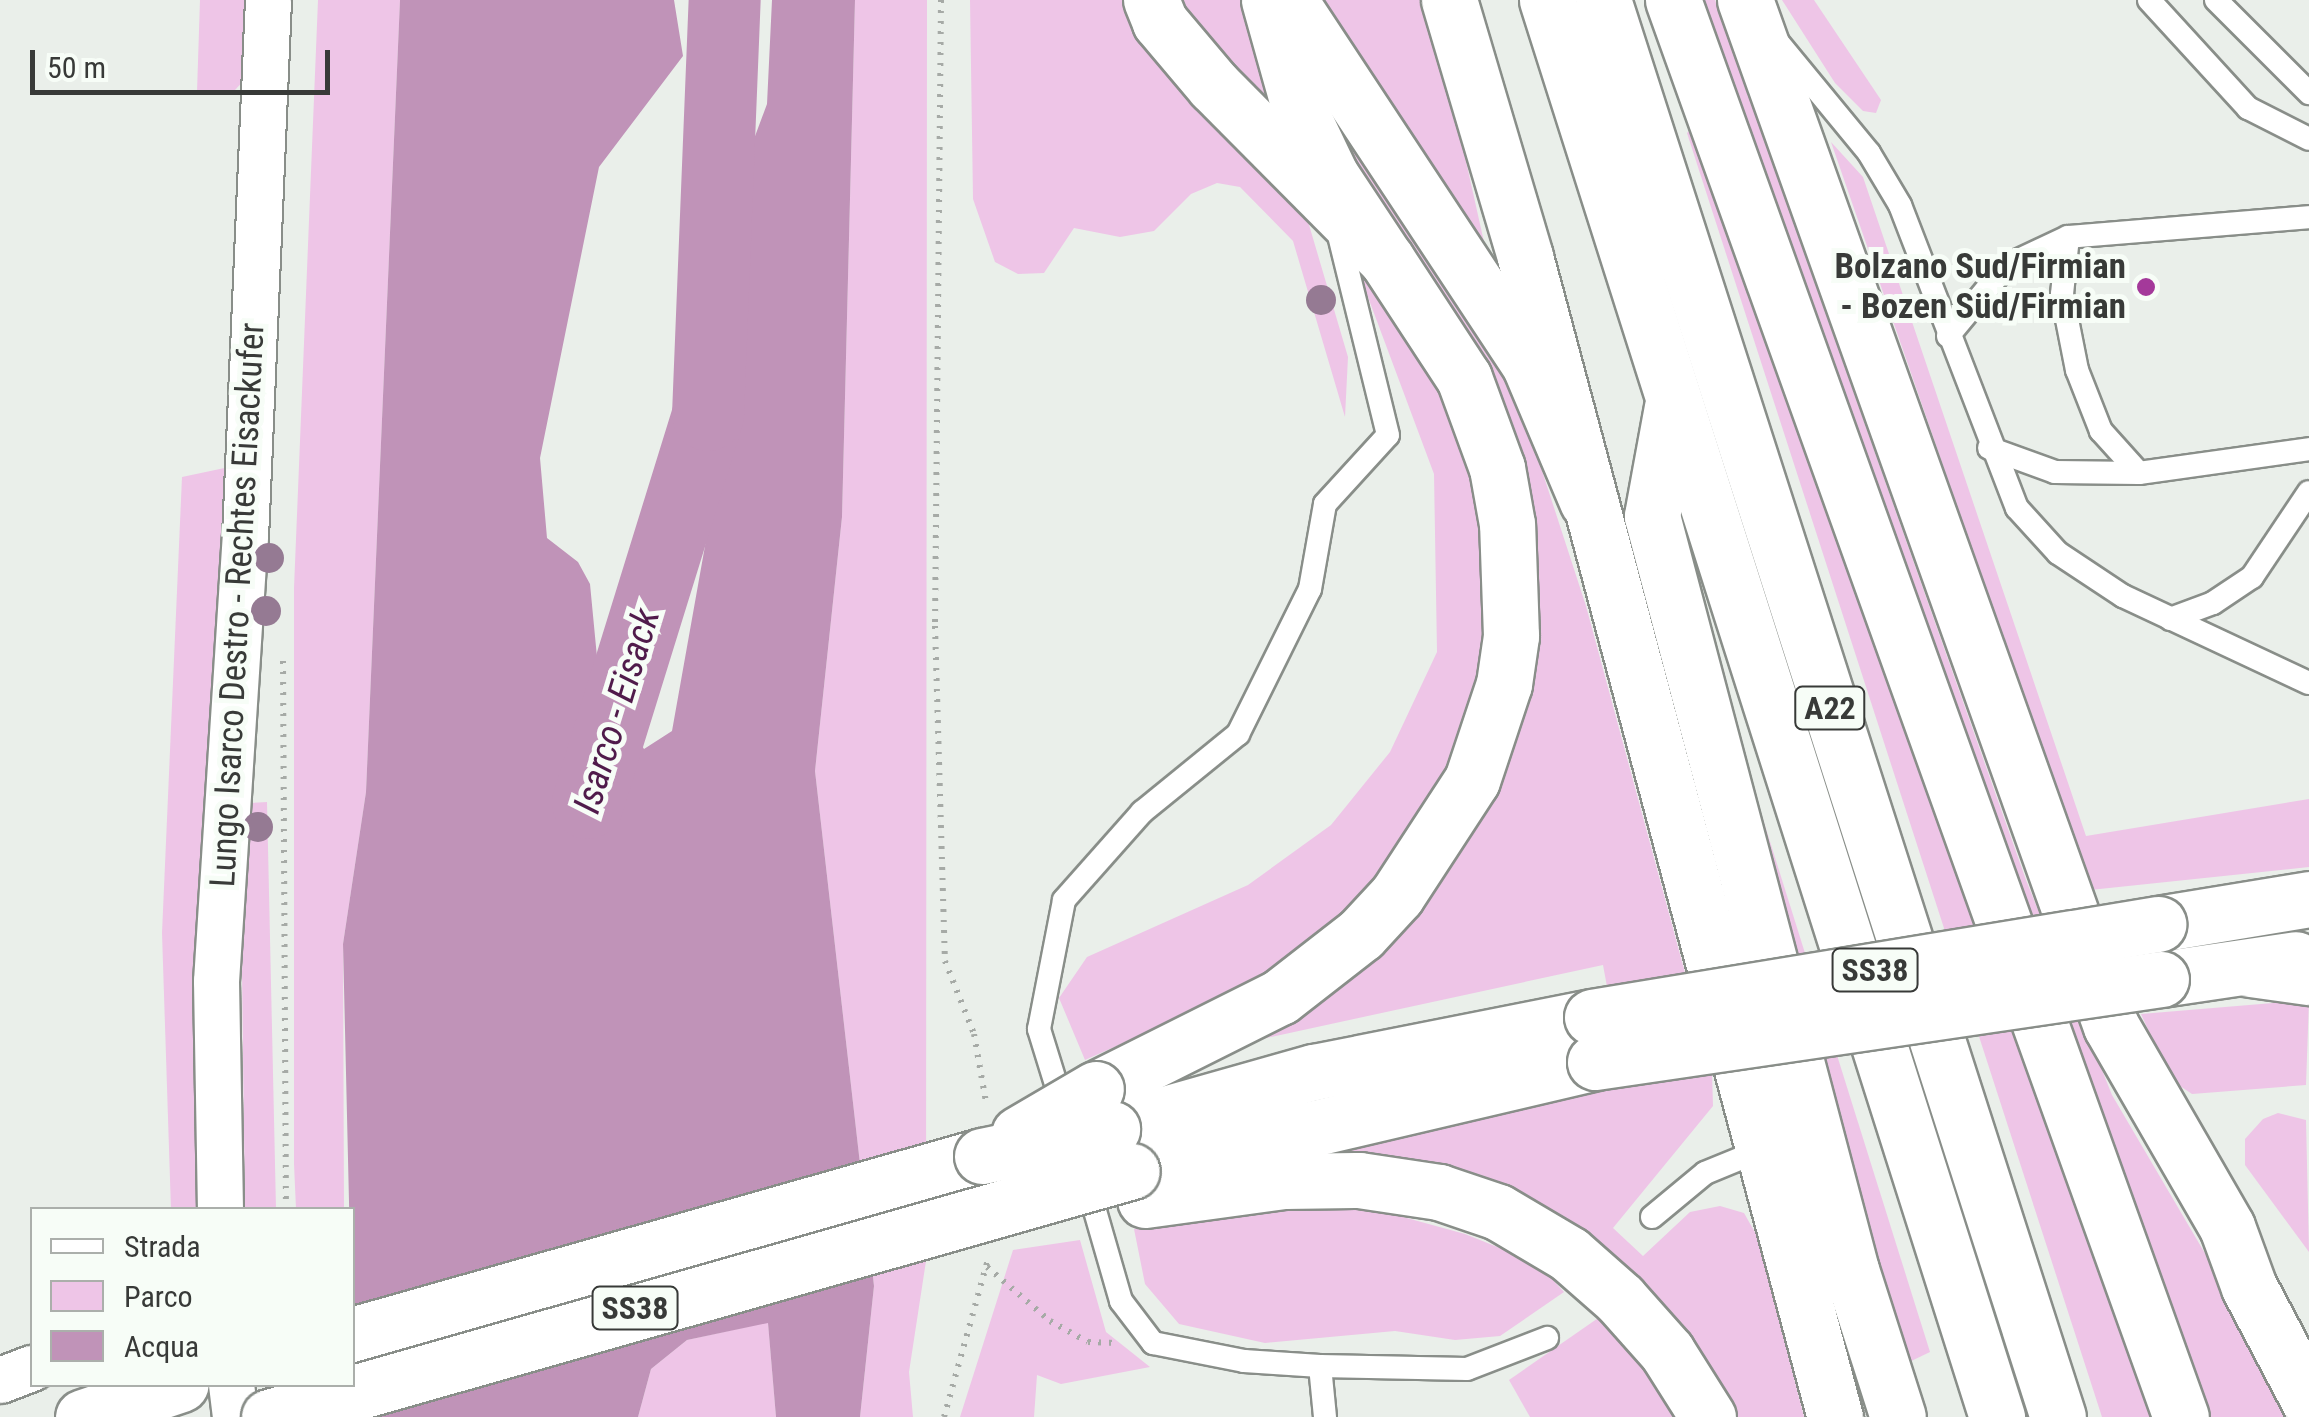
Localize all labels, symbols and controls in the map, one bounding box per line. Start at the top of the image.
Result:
scale bar [35,30,335,92]
text: 50 m [47,50,106,85]
place label: Bolzano Sud/Firmian - Bozen Süd/Firmian [1834,246,2126,328]
marker: Bolzano Sud/Firmian - Bozen Süd/Firmian [2135,276,2157,298]
street label: Lungo Isarco Destro - Rechtes Eisackufer [202,322,274,888]
water label: Isarco - Eisack [564,603,670,819]
road number: A22 [1792,681,1868,735]
road number: SS38 [1830,943,1920,997]
legend [30,1207,355,1387]
text: Strada [124,1229,201,1264]
text: Parco [124,1279,193,1314]
road number: SS38 [590,1281,680,1335]
text: Acqua [124,1329,199,1364]

